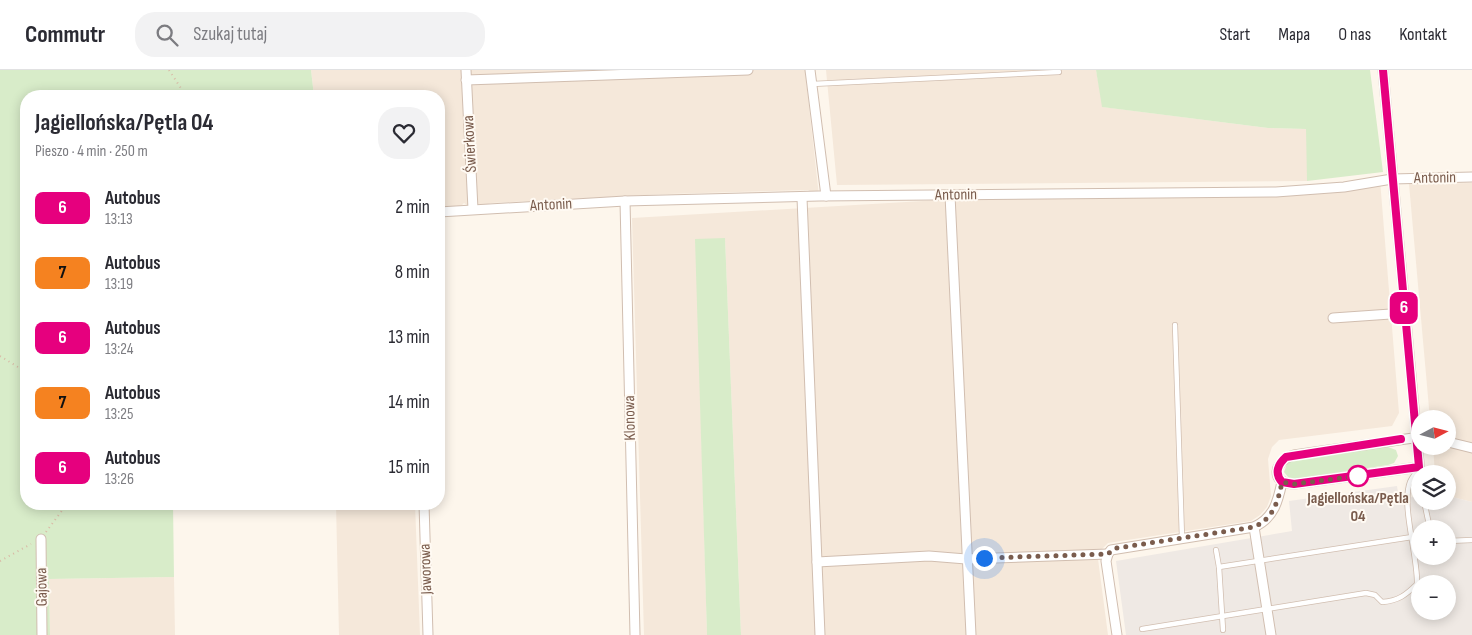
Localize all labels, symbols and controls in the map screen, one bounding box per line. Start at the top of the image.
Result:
search box [135,12,485,57]
text: Commutr [25,20,105,49]
icon: search [153,21,181,49]
text: Szukaj tutaj [193,23,267,46]
text: Start [1219,24,1250,45]
text: Mapa [1278,24,1310,45]
text: O nas [1338,24,1371,45]
text: Kontakt [1399,24,1447,45]
button: heart [378,107,430,159]
text: Jagiellońska/Pętla 04 [35,108,214,137]
street label: Świerkowa [459,115,481,173]
text: Pieszo · 4 min · 250 m [35,142,148,161]
street label: Antonin [1413,168,1456,188]
street label: Antonin [934,185,977,205]
text: Autobus [105,187,161,210]
street label: Antonin [528,194,573,216]
text: 2 min [395,196,430,219]
text: 6 [58,197,67,218]
text: 13:13 [105,210,133,229]
text: Autobus [105,252,161,275]
text: 8 min [395,261,430,284]
text: 7 [59,262,66,283]
text: 13:19 [105,275,133,294]
line badge: 6 [1388,292,1420,324]
text: 6 [1400,297,1408,318]
text: Autobus [105,317,161,340]
text: 13 min [389,326,430,349]
text: 6 [58,327,67,348]
text: 13:24 [105,340,134,359]
text: Autobus [105,382,161,405]
text: 14 min [389,391,430,414]
text: 7 [59,392,66,413]
street label: Klonowa [620,395,640,441]
text: 13:25 [105,405,133,424]
north arrow [1411,410,1456,455]
map controls [1411,410,1456,620]
text: Autobus [105,447,161,470]
text: 15 min [389,456,430,479]
text: 6 [58,457,67,478]
marker: Jagiellońska/Pętla 04 [1347,465,1369,487]
button: layers [1411,465,1456,510]
text: 13:26 [105,470,134,489]
place label: Jagiellońska/Pętla 04 [1306,489,1409,526]
button: + [1411,520,1456,565]
street label: Jaworowa [416,543,436,596]
your location [972,546,997,571]
street label: Gajowa [32,568,52,606]
button: − [1411,575,1456,620]

